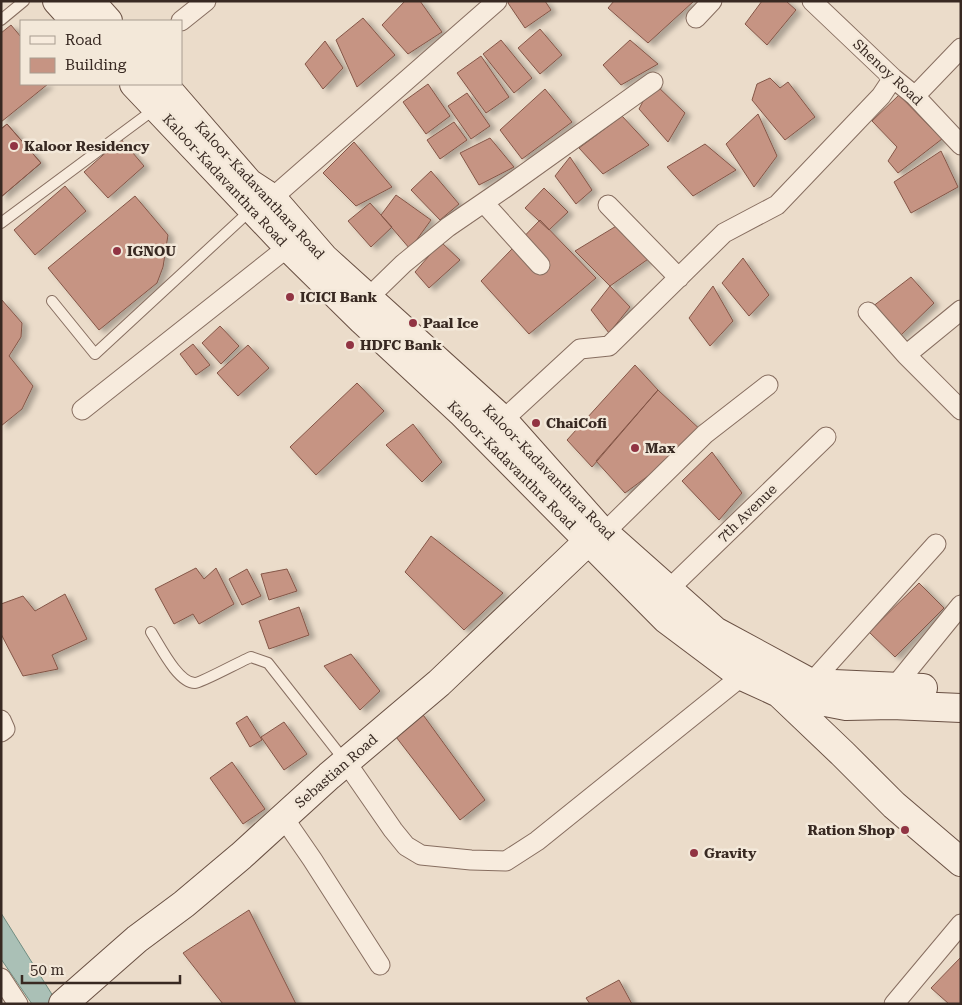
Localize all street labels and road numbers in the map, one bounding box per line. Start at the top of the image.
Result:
street label: Shenoy Road [850,36,926,108]
street label: Kaloor-Kadavanthra Road [160,111,290,249]
street label: Kaloor-Kadavanthara Road [192,118,328,262]
street label: Kaloor-Kadavanthra Road [445,398,579,532]
street label: Kaloor-Kadavanthara Road [480,401,618,543]
street label: 7th Avenue [714,481,780,545]
street label: Sebastian Road [292,731,380,811]

